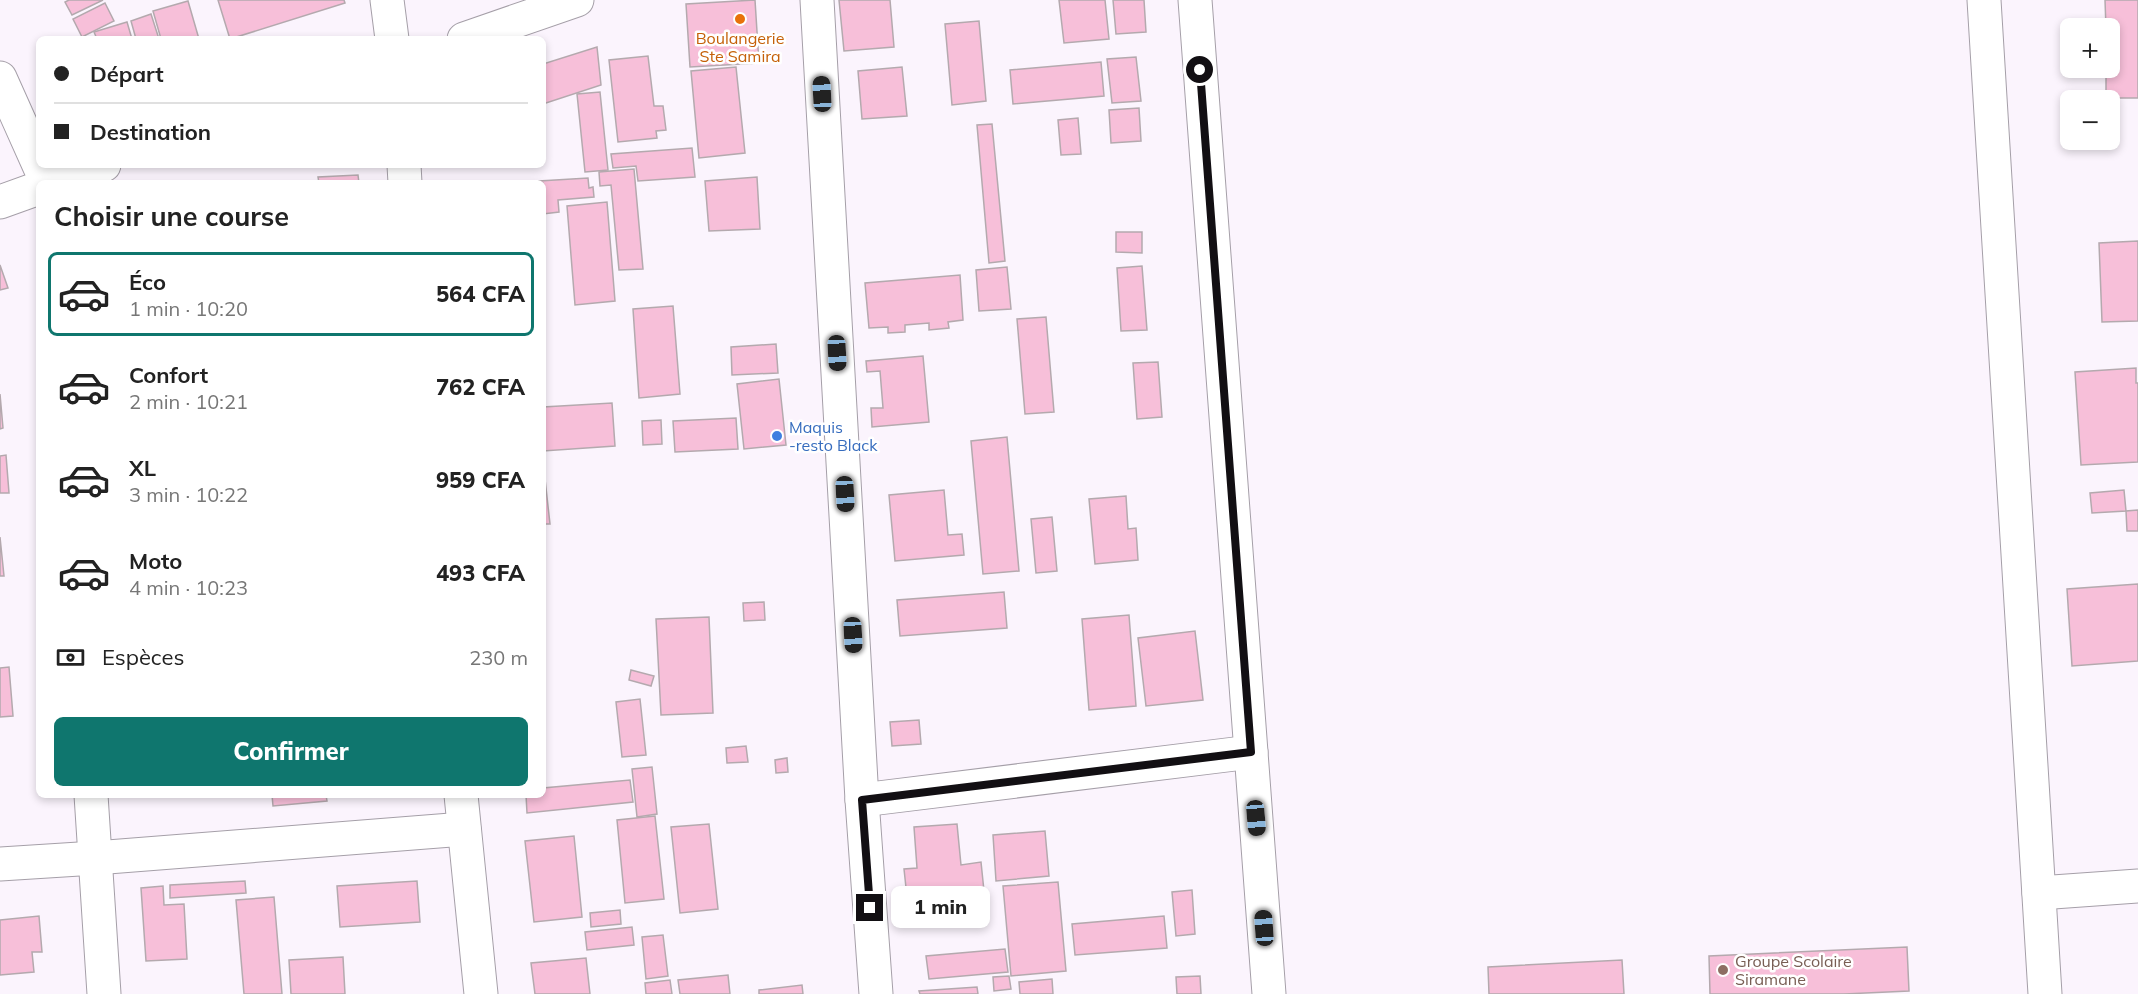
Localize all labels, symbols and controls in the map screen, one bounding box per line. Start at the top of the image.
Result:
marker: Boulangerie Ste Samira [733,12,747,26]
map controls [2060,18,2120,150]
button: + [2060,18,2120,78]
place label: Boulangerie Ste Samira [696,28,784,66]
route start [1186,56,1213,83]
text: Départ [90,60,164,88]
car [812,76,832,112]
button: − [2060,90,2120,150]
text: Destination [90,118,211,146]
text: Choisir une course [54,199,289,233]
icon: car [57,267,111,321]
text: Éco [129,268,166,296]
text: 564 CFA [436,280,525,308]
text: 1 min · 10:20 [129,296,248,321]
car [827,335,847,371]
icon: car [57,360,111,414]
text: Confort [129,361,208,389]
text: 762 CFA [436,373,525,401]
text: 2 min · 10:21 [129,389,248,414]
place label: Maquis -resto Black [789,417,878,455]
marker: Maquis -resto Black [770,429,784,443]
icon: car [57,453,111,507]
text: XL [129,454,156,482]
text: 959 CFA [436,466,525,494]
car [835,476,855,512]
text: 3 min · 10:22 [129,482,248,507]
icon: car [57,546,111,600]
text: Moto [129,547,182,575]
text: 493 CFA [436,559,525,587]
text: 4 min · 10:23 [129,575,248,600]
car [843,617,863,653]
icon: cash [54,641,87,674]
text: Espèces [102,643,184,671]
text: 230 m [469,645,528,670]
button: Confirmer [54,717,528,786]
car [1245,799,1267,837]
callout: 1 min [891,887,990,929]
route end [856,894,883,921]
text: 1 min [914,894,967,919]
car [1254,909,1274,947]
place label: Groupe Scolaire Siramane [1735,951,1852,989]
marker: Groupe Scolaire Siramane [1716,963,1730,977]

